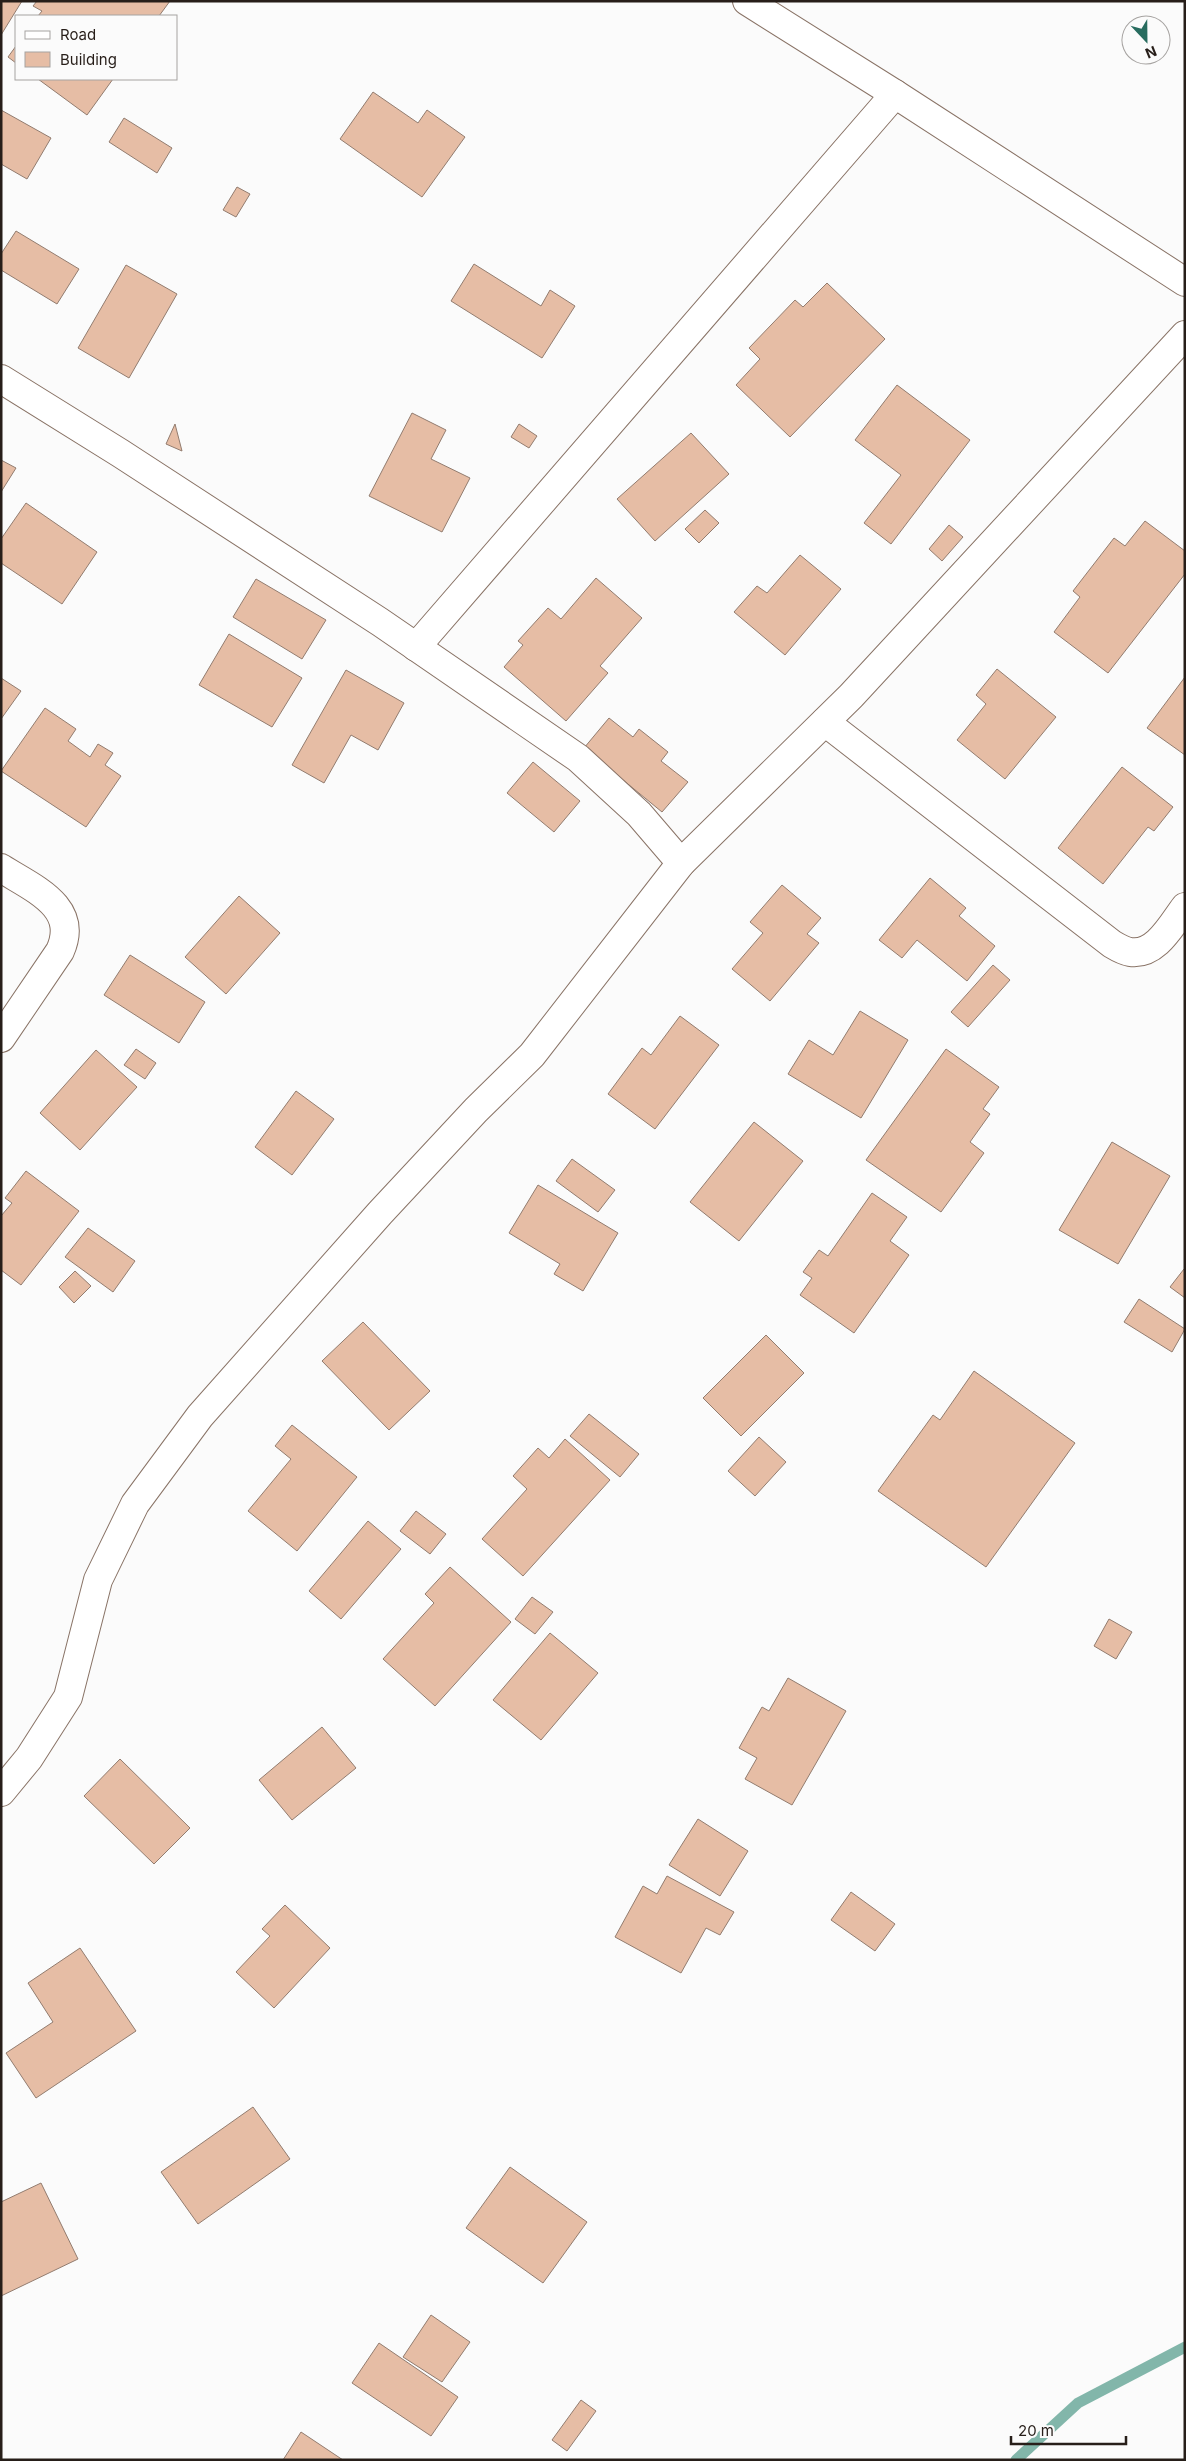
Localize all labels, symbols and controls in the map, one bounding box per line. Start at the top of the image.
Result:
legend [15,15,178,80]
north arrow [1121,15,1171,65]
text: Road [60,25,96,44]
text: N [1143,43,1159,62]
text: Building [60,50,117,69]
scale bar [1011,2414,1126,2446]
text: 20 m [1018,2421,1054,2440]

